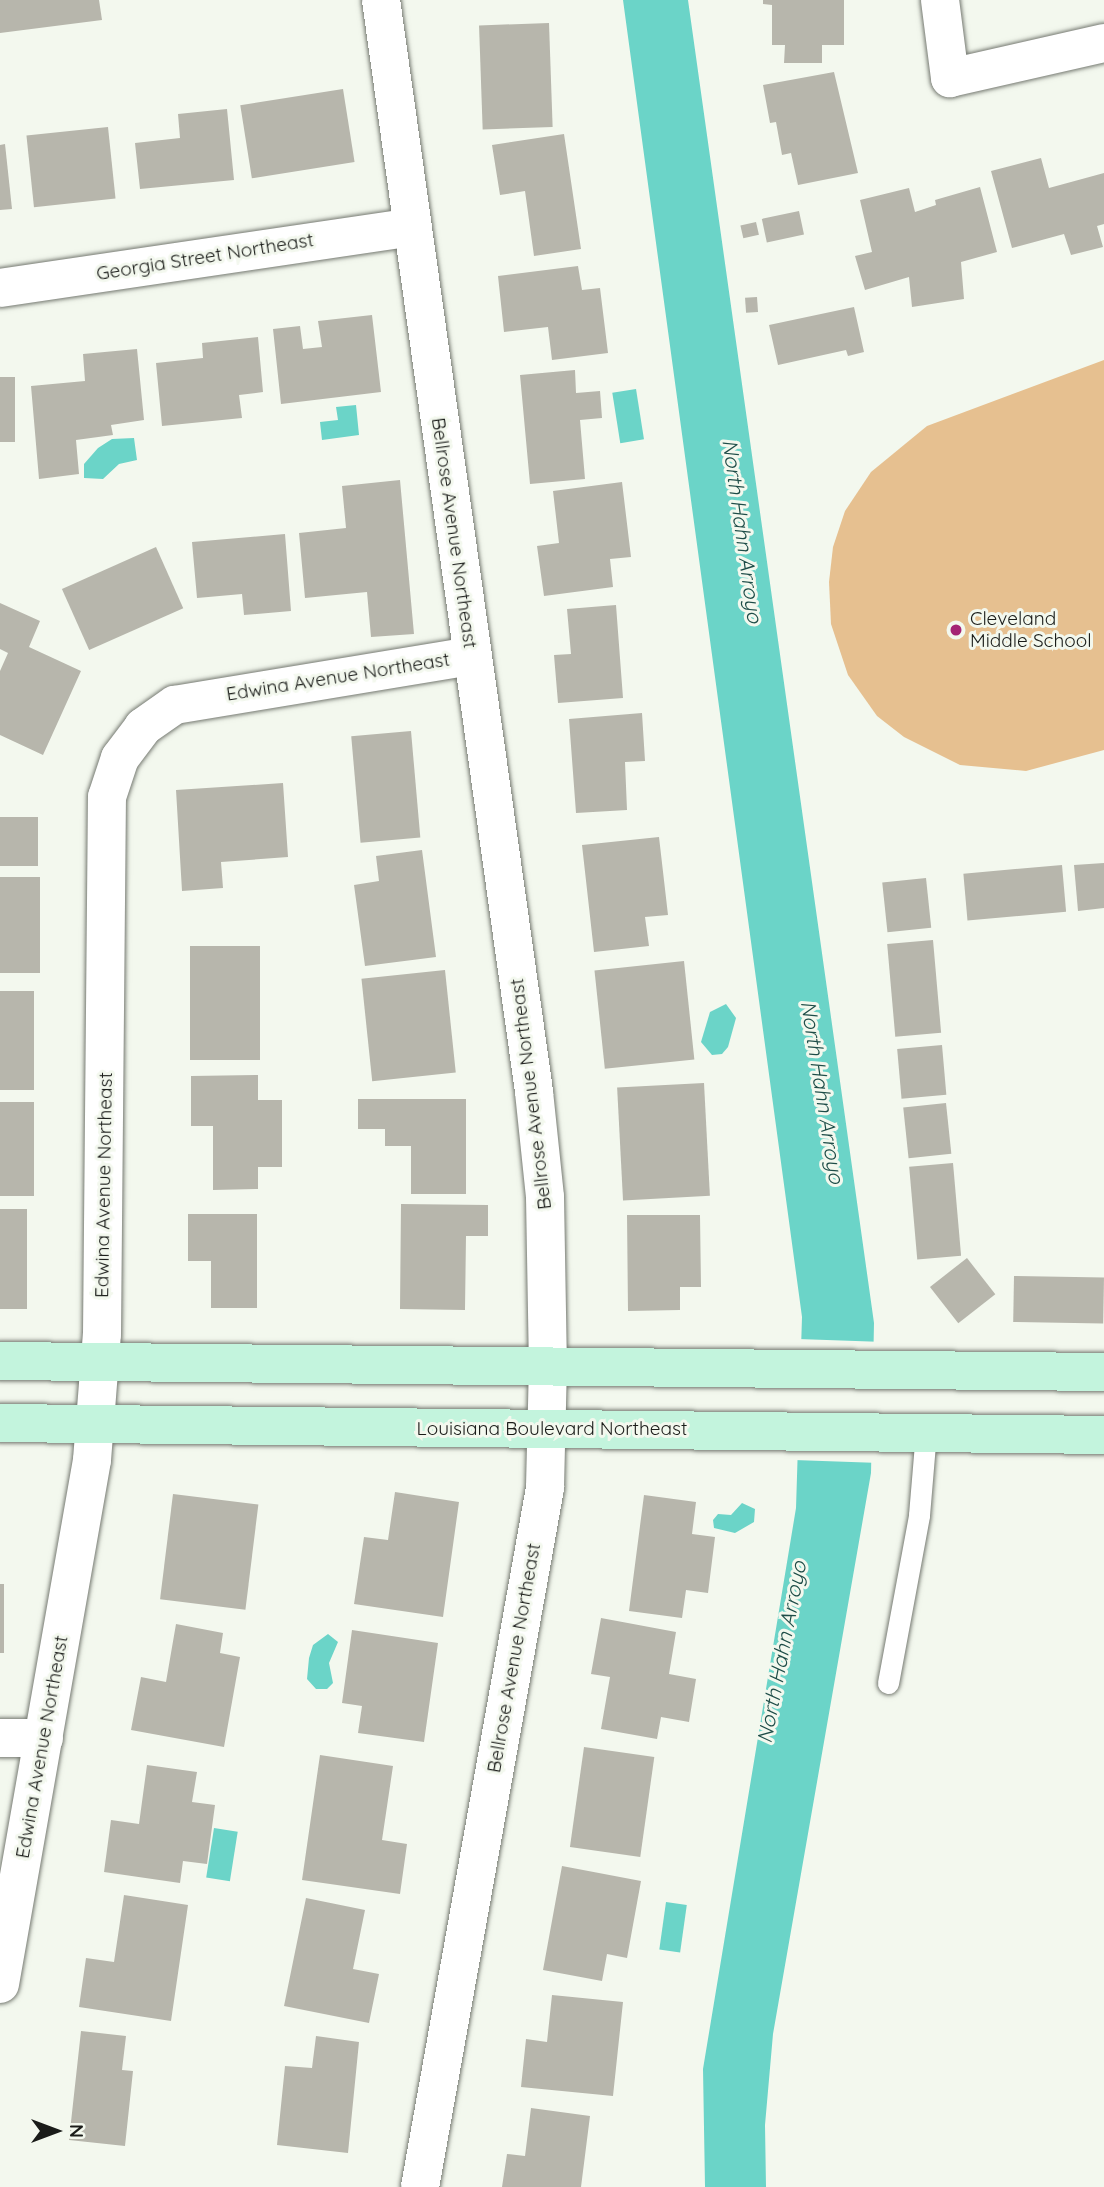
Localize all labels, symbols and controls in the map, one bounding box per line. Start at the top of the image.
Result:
street label: Georgia Street Northeast [95,229,315,285]
street label: Bellrose Avenue Northeast [427,416,481,650]
water label: North Hahn Arroyo [718,438,768,624]
place label: Cleveland Middle School [970,608,1092,652]
marker: Cleveland Middle School [948,622,964,638]
street label: Edwina Avenue Northeast [225,648,451,706]
street label: Bellrose Avenue Northeast [506,977,556,1211]
water label: North Hahn Arroyo [796,999,850,1185]
street label: Edwina Avenue Northeast [91,1072,117,1298]
street label: Louisiana Boulevard Northeast [417,1418,687,1440]
street label: Bellrose Avenue Northeast [483,1541,545,1775]
water label: North Hahn Arroyo [751,1559,811,1745]
street label: Edwina Avenue Northeast [11,1634,73,1860]
north arrow [21,2096,91,2166]
text: N [65,2124,89,2138]

